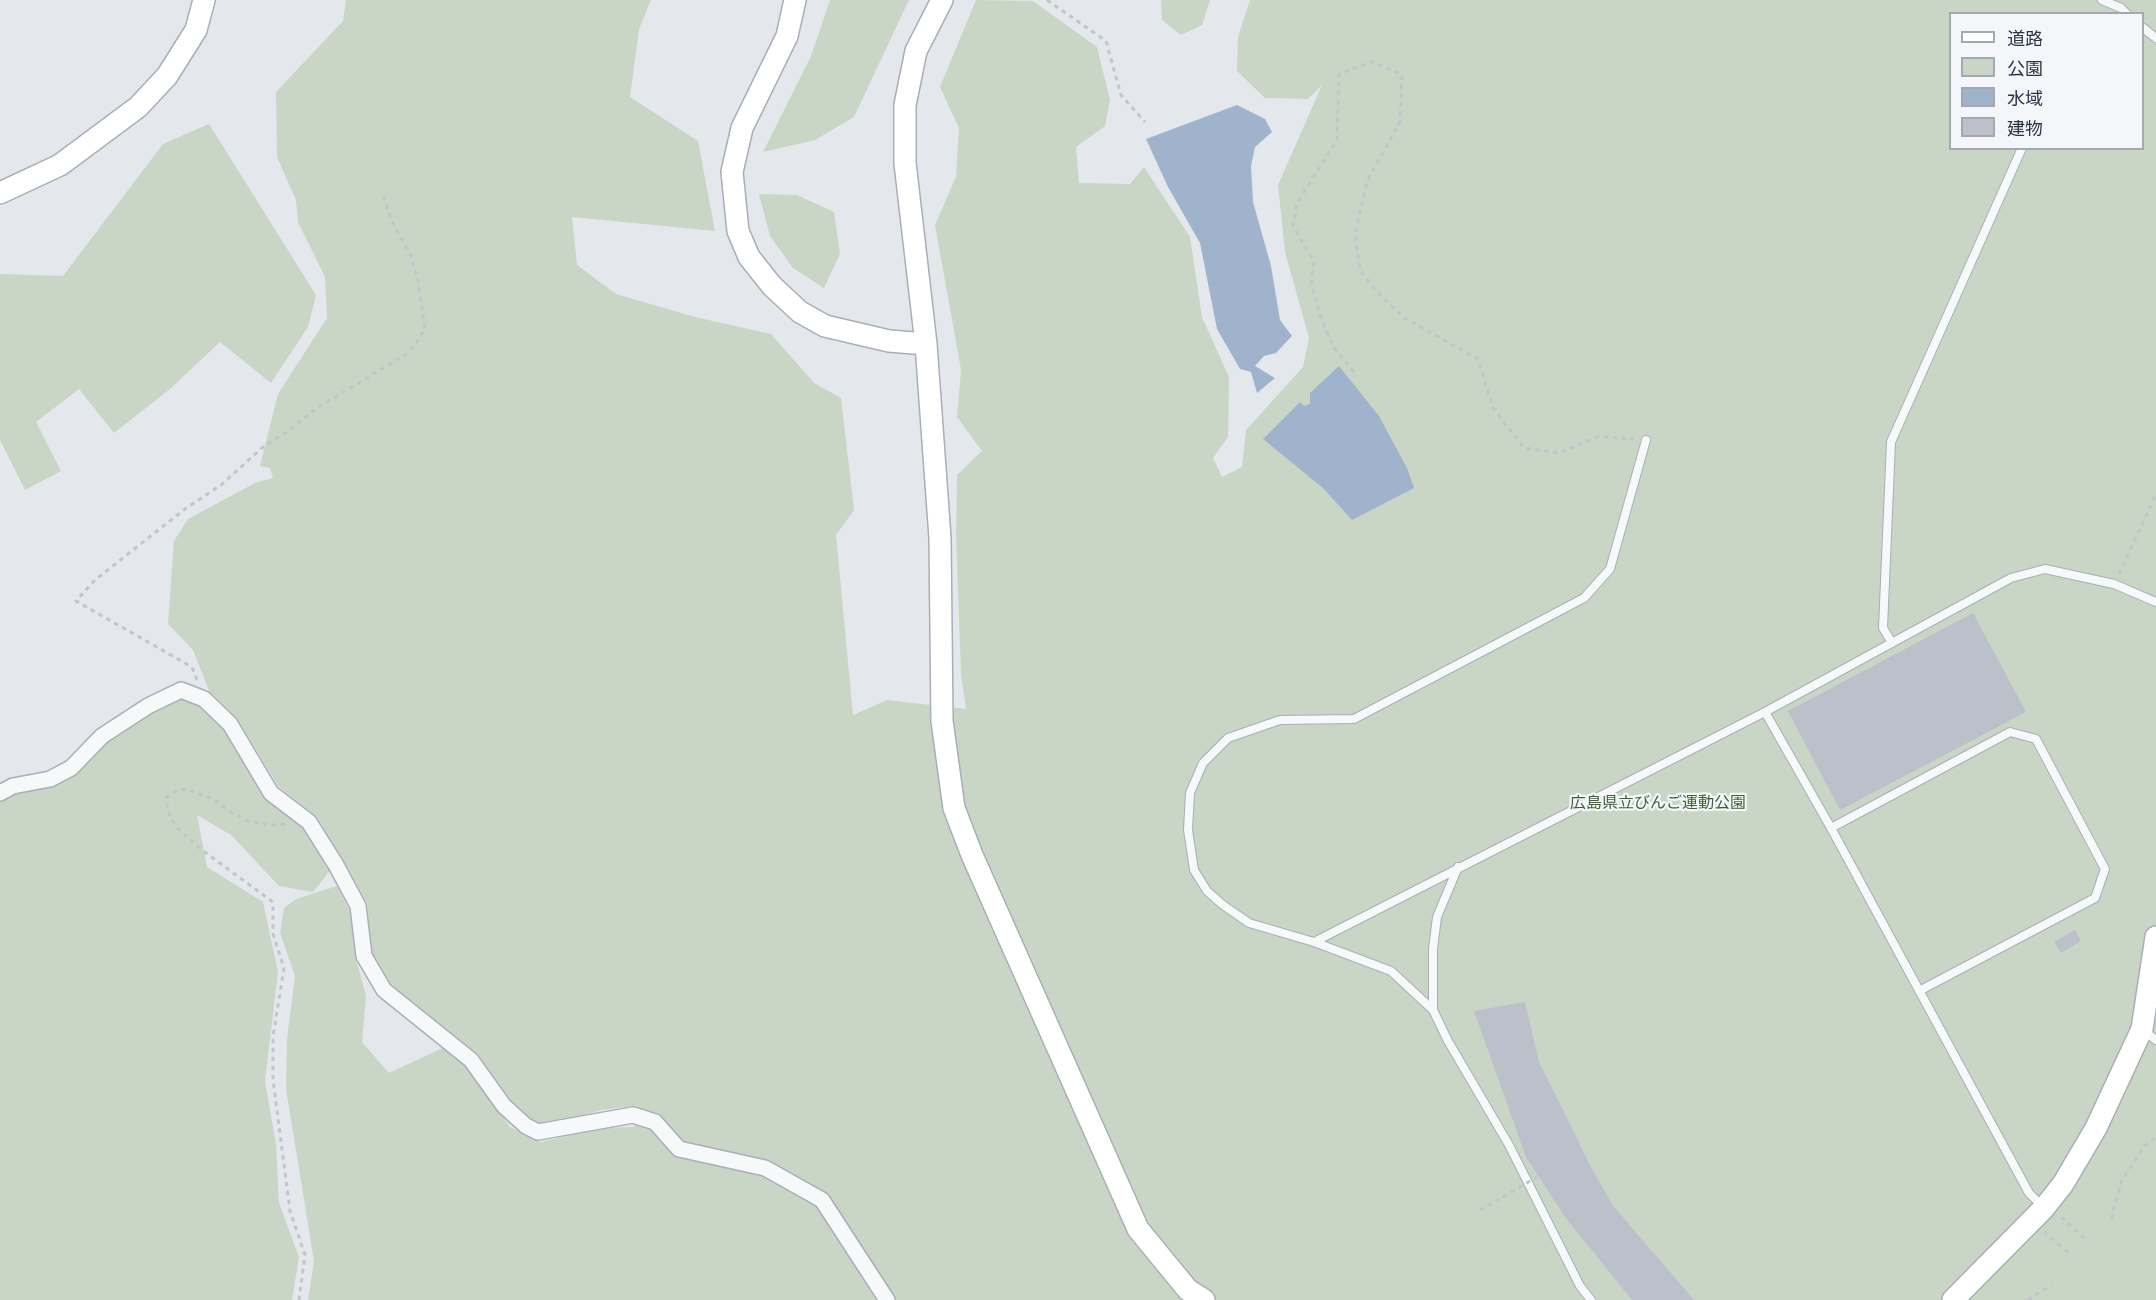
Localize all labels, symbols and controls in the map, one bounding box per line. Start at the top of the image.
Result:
legend [1949,12,2144,150]
text: 道路 [2007,27,2043,50]
text: 公園 [2007,57,2043,80]
text: 水域 [2007,87,2043,110]
text: 建物 [2007,117,2043,140]
park label: 広島県立びんご運動公園 [1570,793,1746,813]

